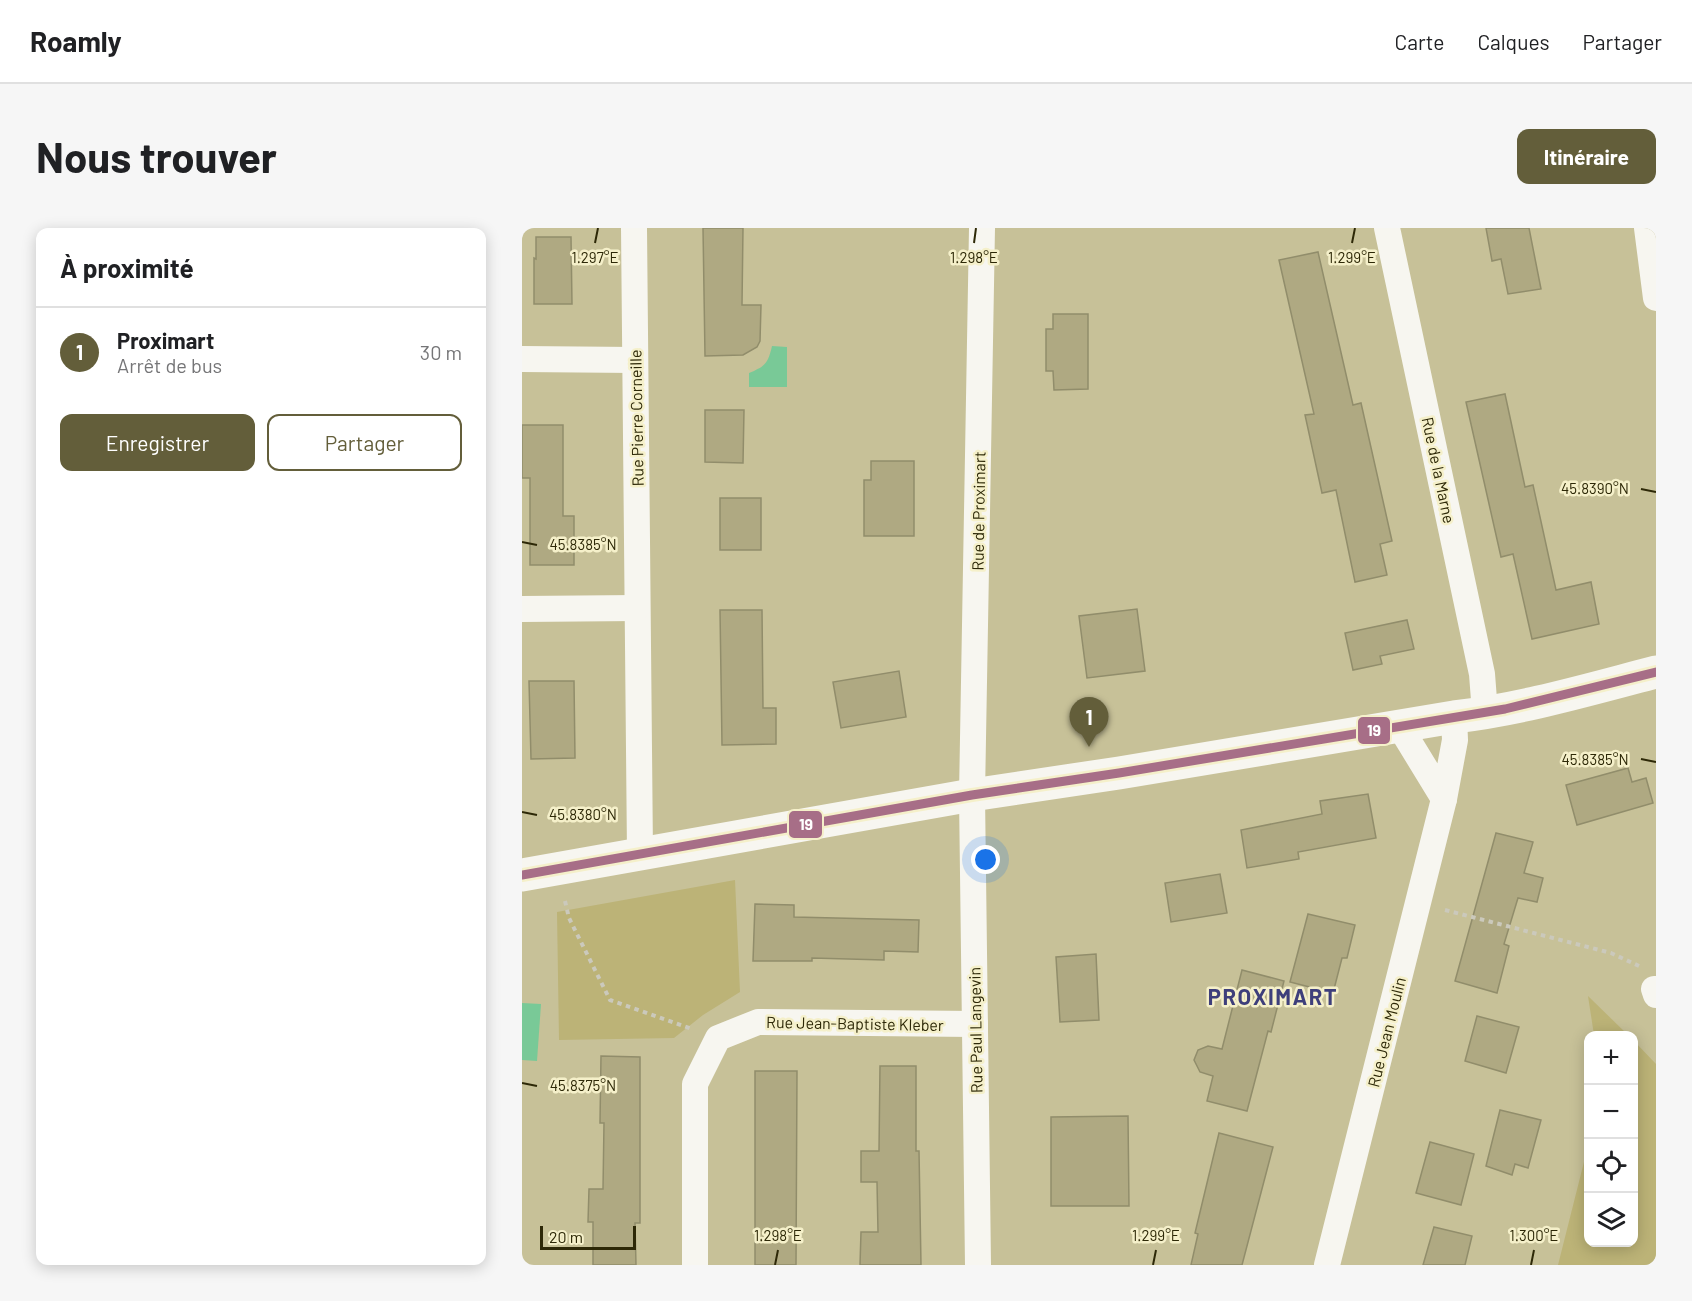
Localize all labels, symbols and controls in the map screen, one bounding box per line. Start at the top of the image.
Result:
text: Roamly [30,24,122,58]
text: Carte [1395,29,1444,54]
text: Calques [1477,29,1550,54]
text: Partager [1583,29,1662,54]
button: Itinéraire [1517,129,1656,184]
text: Nous trouver [36,131,277,181]
text: 1.297°E [571,248,619,266]
text: 1.298°E [950,248,998,266]
text: 1.299°E [1328,248,1376,266]
text: À proximité [60,252,194,283]
text: Proximart [117,327,214,353]
text: 1 [76,340,83,364]
text: 30 m [420,340,462,364]
street label: Rue Pierre Corneille [625,349,647,487]
text: Arrêt de bus [117,353,222,377]
button: Enregistrer [60,414,255,471]
button: Partager [267,414,462,471]
street label: Rue de la Marne [1418,415,1460,525]
street label: Rue de Proximart [967,451,989,571]
text: 45.8390°N [1561,479,1629,497]
text: 45.8385°N [549,535,617,553]
pin: 1 [1070,698,1108,747]
line badge: 19 [1357,716,1391,745]
text: 19 [1367,720,1381,739]
text: 45.8385°N [1561,750,1629,768]
text: 45.8380°N [549,805,617,823]
line badge: 19 [788,810,823,839]
text: 19 [799,814,813,833]
your location [971,845,1000,874]
street label: Rue Paul Langevin [964,967,986,1093]
street label: Rue Jean Moulin [1363,975,1409,1089]
district label: PROXIMART [1208,983,1338,1009]
street label: Rue Jean-Baptiste Kleber [766,1012,944,1034]
map controls [1584,1031,1638,1247]
button: + [1584,1031,1638,1085]
text: 45.8375°N [550,1076,616,1094]
button: − [1584,1085,1638,1139]
button: locate [1584,1139,1638,1193]
button: layers [1584,1193,1638,1247]
scale bar [540,1223,636,1250]
text: 1.298°E [754,1226,802,1244]
text: 1.299°E [1132,1226,1180,1244]
text: 1.300°E [1510,1226,1558,1244]
text: 20 m [549,1227,583,1246]

